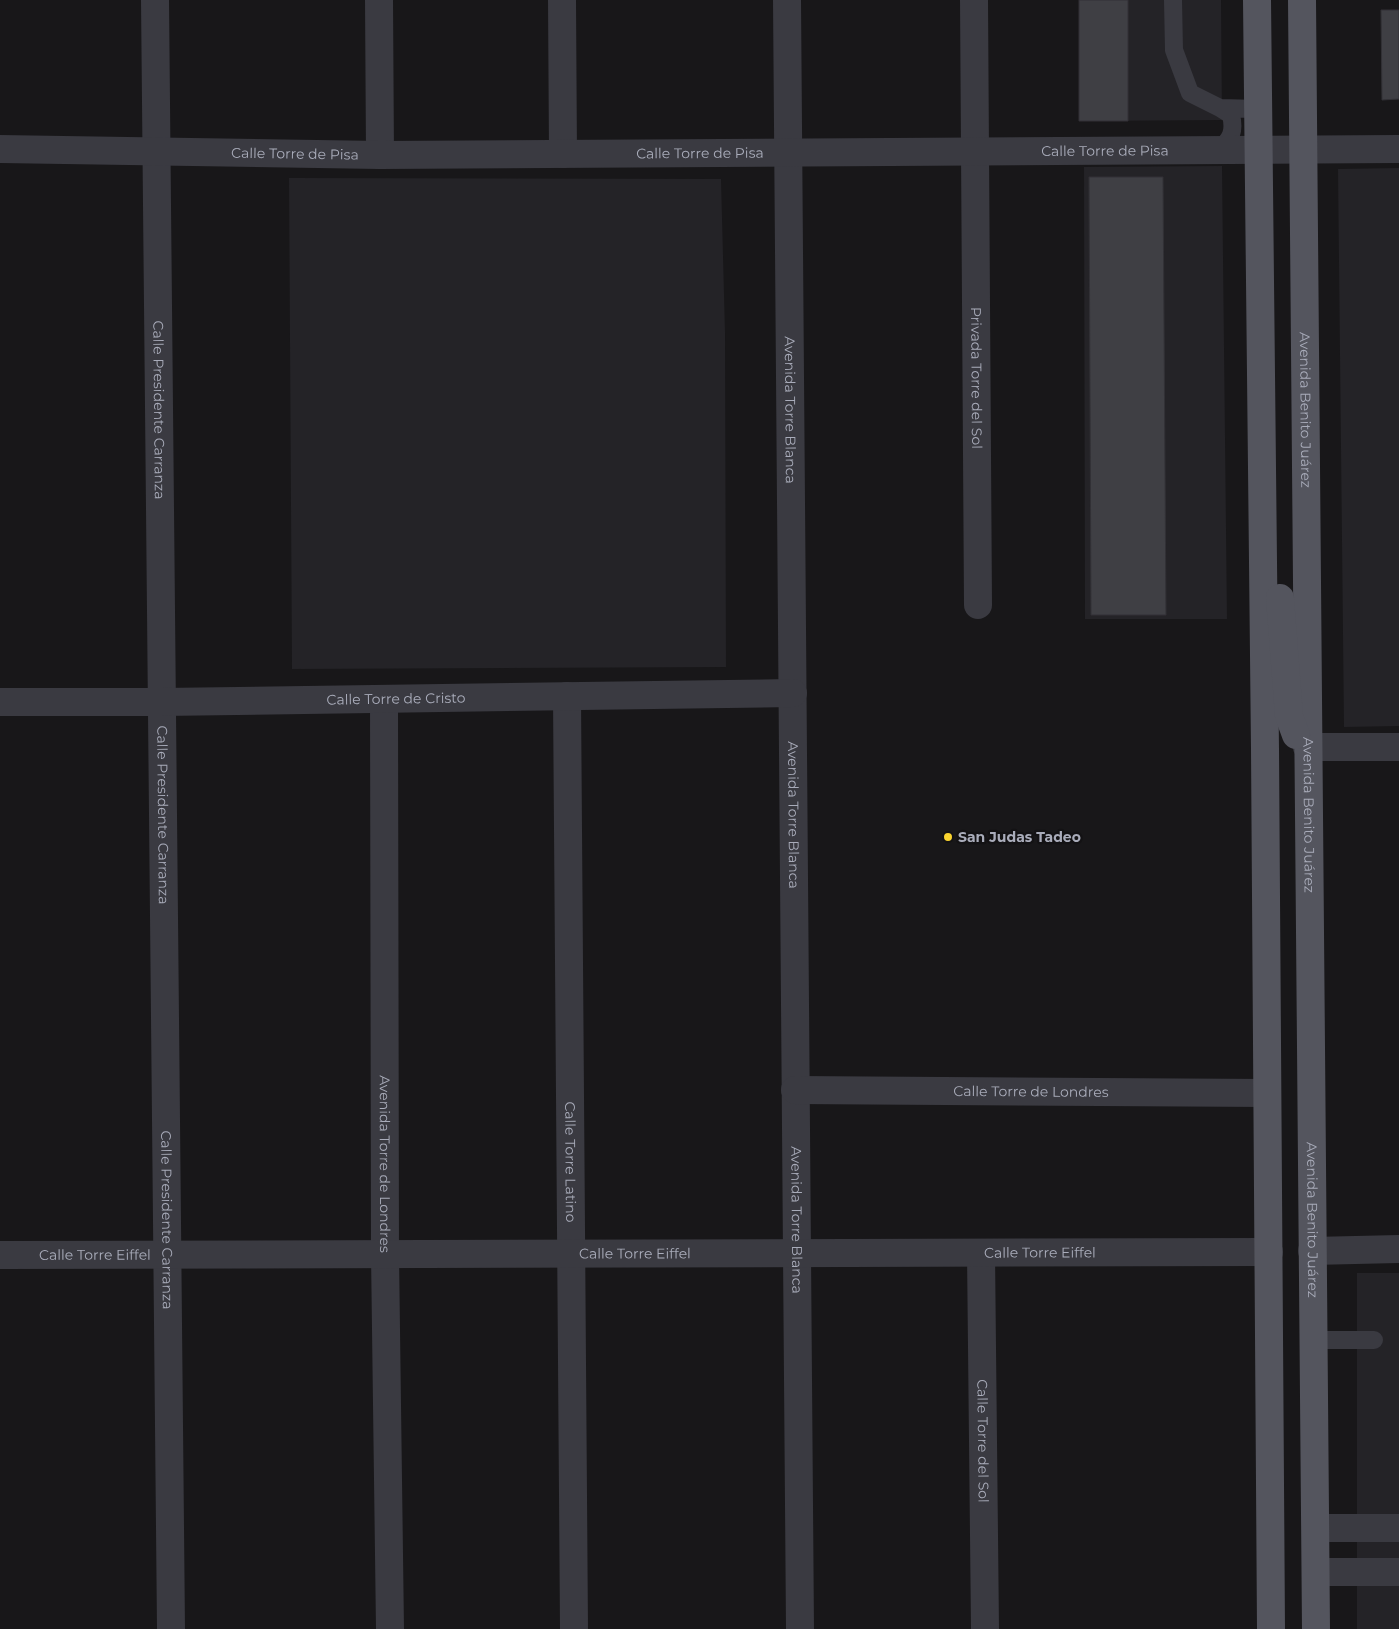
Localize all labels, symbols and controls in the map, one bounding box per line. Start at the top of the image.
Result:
street label: Calle Torre de Pisa [1041,141,1169,160]
street label: Calle Torre de Pisa [231,144,359,164]
street label: Calle Torre de Pisa [636,144,764,162]
street label: Privada Torre del Sol [967,307,986,449]
street label: Calle Presidente Carranza [149,320,169,500]
street label: Avenida Benito Juárez [1296,332,1315,488]
street label: Avenida Torre Blanca [781,336,800,484]
street label: Calle Torre de Cristo [326,689,466,709]
street label: Calle Presidente Carranza [153,725,173,904]
street label: Avenida Benito Juárez [1299,737,1319,893]
street label: Avenida Torre Blanca [784,741,803,889]
place label: San Judas Tadeo [958,828,1081,846]
marker: San Judas Tadeo [942,831,954,843]
street label: Avenida Torre de Londres [376,1075,394,1253]
street label: Calle Torre de Londres [953,1082,1109,1101]
street label: Calle Torre Latino [561,1101,580,1223]
street label: Calle Presidente Carranza [157,1130,177,1309]
street label: Avenida Benito Juárez [1303,1142,1322,1298]
street label: Avenida Torre Blanca [787,1146,806,1294]
street label: Calle Torre Eiffel [984,1243,1096,1262]
street label: Calle Torre Eiffel [579,1244,691,1263]
street label: Calle Torre Eiffel [39,1246,151,1264]
street label: Calle Torre del Sol [973,1379,993,1503]

